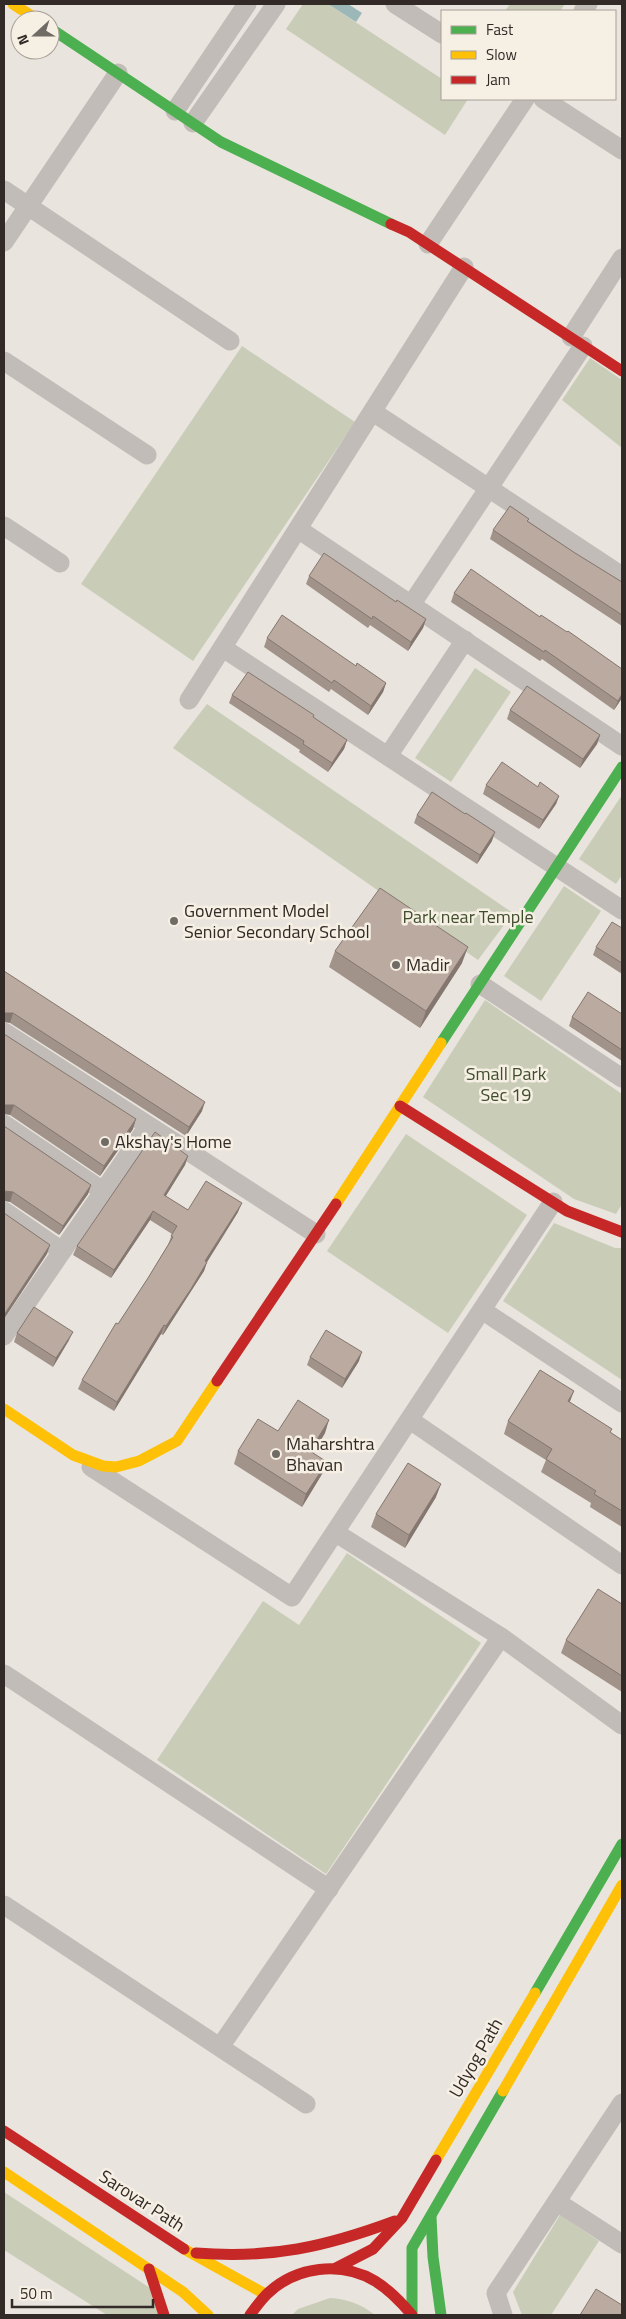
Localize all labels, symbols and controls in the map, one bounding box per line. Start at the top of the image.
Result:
north arrow [10,10,60,60]
legend [441,10,616,100]
text: Fast [486,18,514,41]
text: N [11,32,34,48]
text: Slow [486,43,517,66]
text: Jam [486,68,510,91]
place label: Government Model Senior Secondary School [184,897,370,945]
park label: Park near Temple [402,903,534,930]
marker: Government Model Senior Secondary School [168,915,180,927]
place label: Madir [406,951,450,978]
marker: Madir [390,959,402,971]
park label: Small Park Sec 19 [466,1060,547,1108]
place label: Akshay's Home [115,1128,232,1155]
marker: Akshay's Home [99,1136,111,1148]
place label: Maharshtra Bhavan [286,1430,375,1478]
marker: Maharshtra Bhavan [270,1448,282,1460]
street label: Udyog Path [442,2013,509,2103]
street label: Sarovar Path [94,2163,191,2238]
scale bar [12,2276,154,2308]
text: 50 m [20,2282,53,2305]

